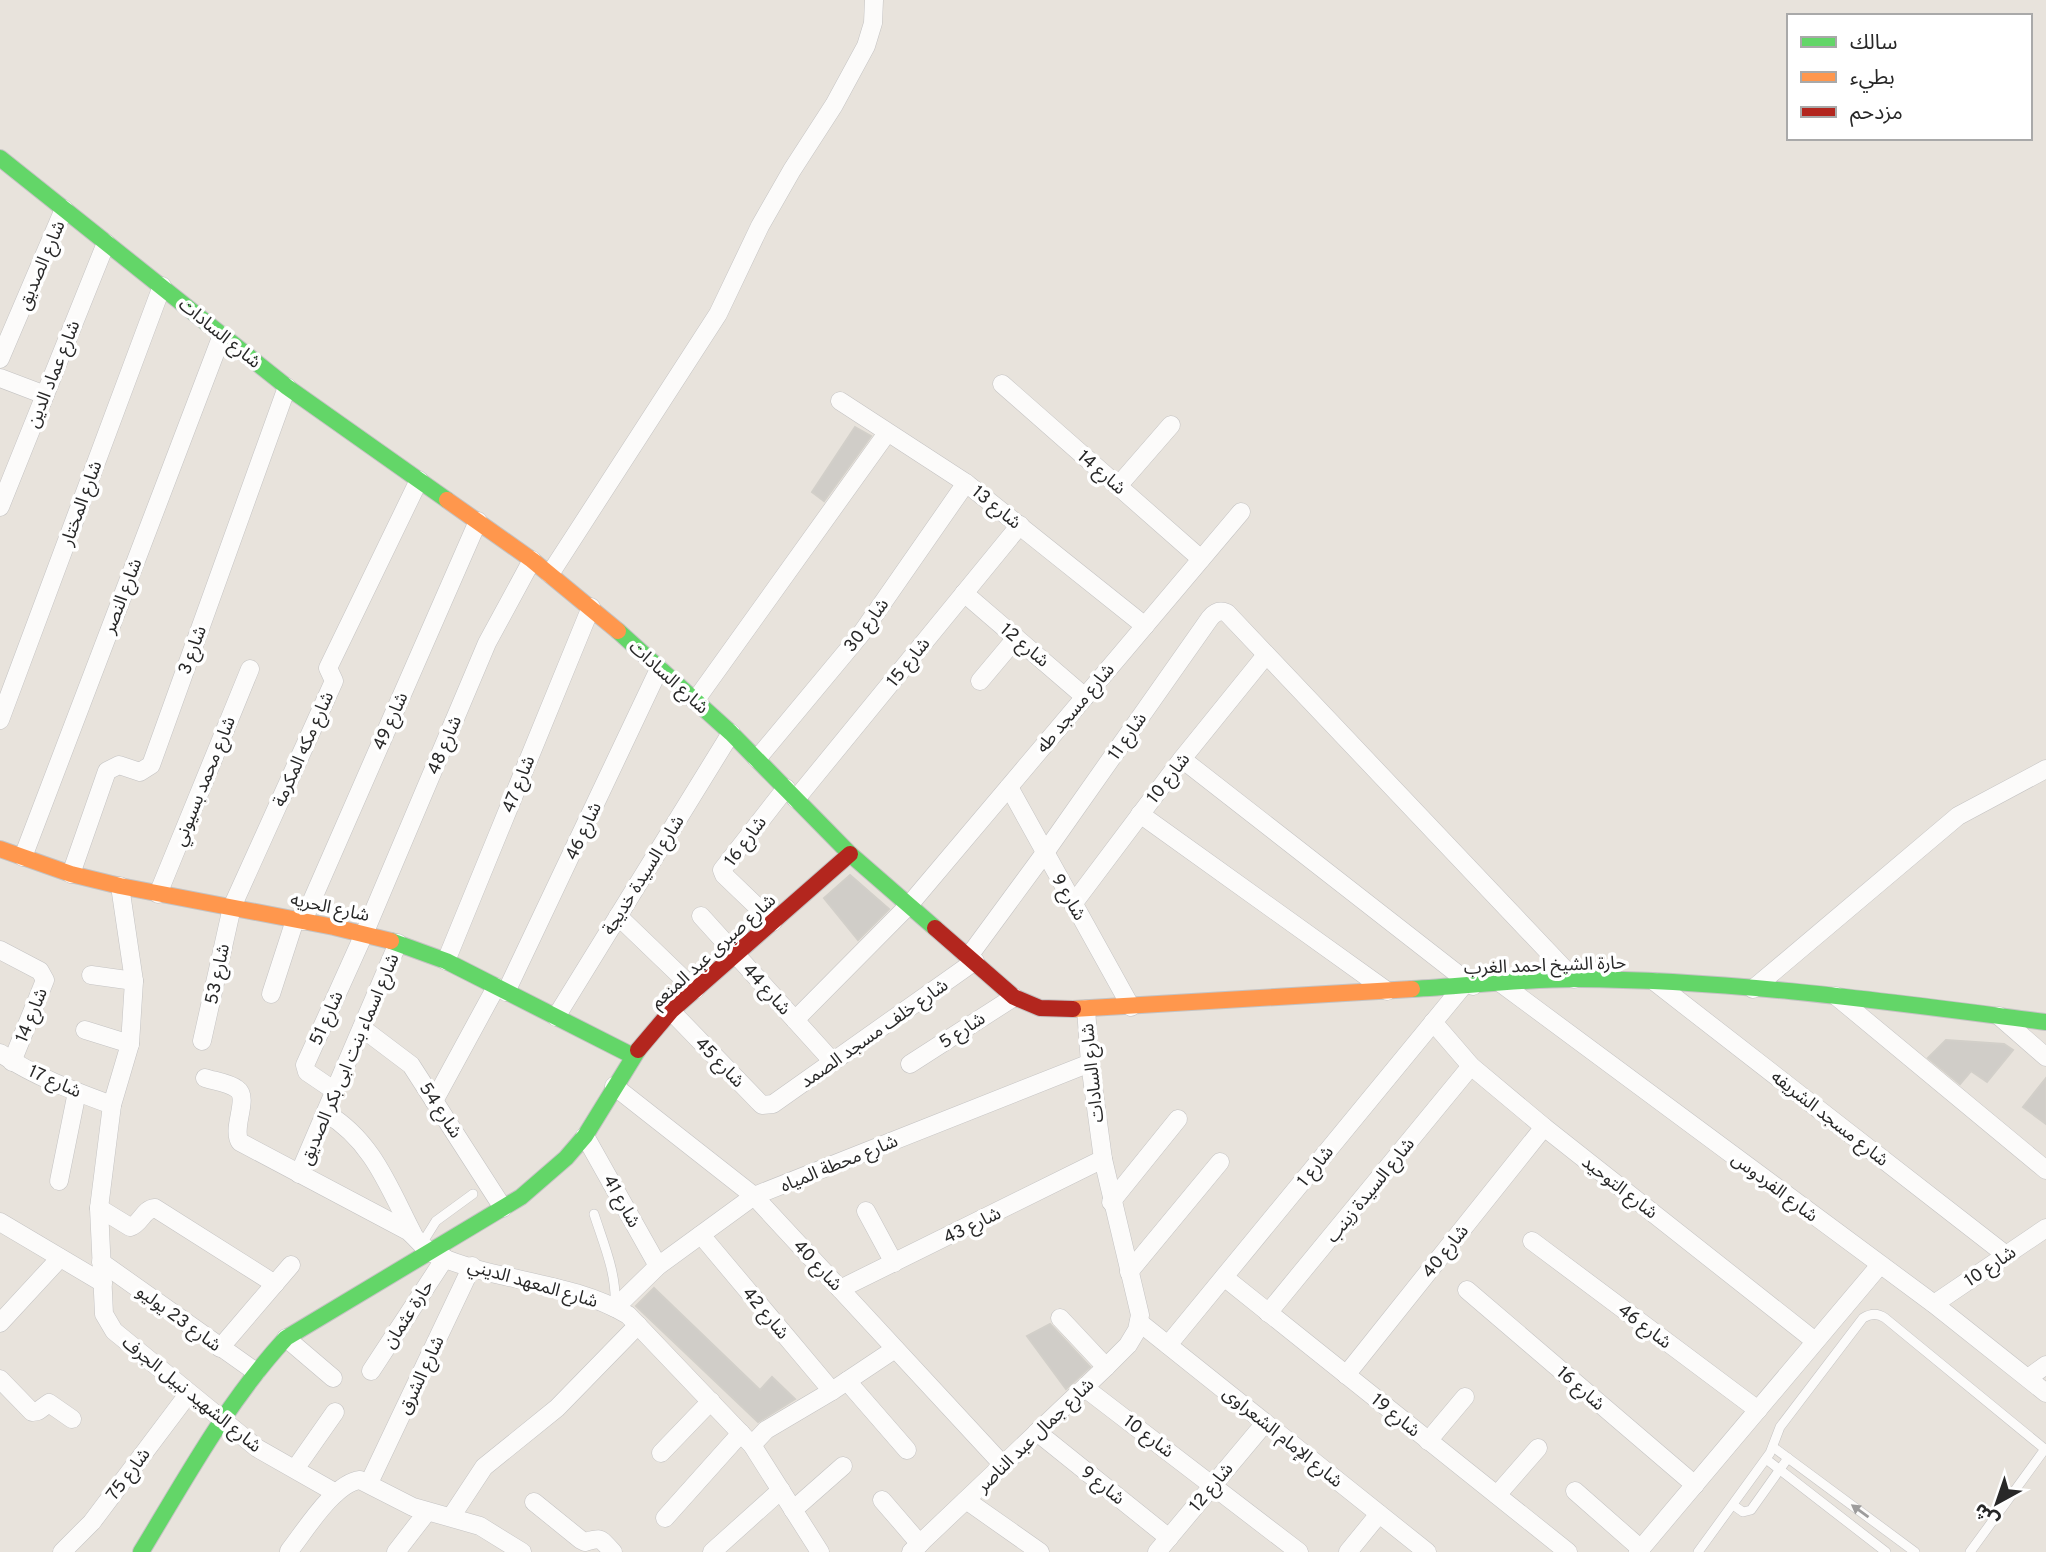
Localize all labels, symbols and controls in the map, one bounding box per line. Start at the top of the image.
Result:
legend [1787,14,2032,140]
text: سالك [1850,30,1897,57]
text: بطيء [1850,65,1895,93]
text: مزدحم [1850,100,1903,127]
street label: شارع الصديق [13,217,72,314]
street label: شارع السادات [173,294,265,375]
street label: شارع عماد الدين [22,317,87,432]
street label: شارع 14 [1071,446,1130,501]
street label: شارع المختار [56,458,109,550]
street label: شارع 13 [966,481,1025,536]
street label: شارع النصر [98,556,149,639]
street label: شارع 30 [839,594,896,658]
street label: شارع 12 [994,619,1053,674]
street label: شارع 3 [174,623,214,678]
street label: شارع 15 [882,633,937,693]
street label: شارع السادات [623,636,713,721]
street label: شارع مسجد طه [1032,659,1121,759]
street label: شارع مكه المكرمة [269,688,341,811]
street label: شارع 49 [368,689,415,755]
street label: شارع 11 [1104,709,1154,766]
street label: شارع محمد بسيوني [169,713,243,850]
street label: شارع 48 [423,713,469,779]
street label: شارع 10 [1142,749,1197,809]
street label: شارع 47 [498,753,542,817]
street label: شارع 46 [561,799,609,865]
street label: شارع السيدة خديجة [598,812,691,941]
street label: شارع 16 [720,812,773,872]
street label: شارع 9 [1044,870,1090,926]
street label: شارع الحريه [288,889,371,929]
street label: شارع صبرى عبد المنعم [647,890,782,1015]
street label: شارع 53 [201,942,237,1007]
street label: شارع اسماء بنت ابى بكر الصديق [295,950,406,1169]
street label: حارة الشيخ احمد الغرب [1463,952,1627,981]
street label: شارع 44 [736,959,795,1021]
street label: شارع خلف مسجد الصمد [796,975,954,1095]
street label: شارع 14 [11,985,55,1047]
street label: شارع 51 [305,988,350,1050]
street label: شارع 5 [935,1008,991,1055]
street label: شارع السادات [1077,1022,1111,1124]
street label: شارع 45 [689,1033,749,1094]
street label: شارع 17 [24,1061,84,1105]
street label: شارع مسجد الشريفه [1765,1066,1893,1173]
street label: شارع 54 [412,1079,466,1144]
street label: شارع محطة المياه [777,1130,902,1199]
street label: شارع السيدة زينب [1322,1134,1421,1249]
street label: شارع 1 [1293,1142,1340,1193]
street label: شارع الفردوس [1726,1148,1822,1229]
street label: شارع التوحيد [1576,1151,1662,1226]
street label: شارع 41 [596,1171,645,1233]
street label: شارع 43 [940,1203,1006,1251]
street label: شارع 40 [1418,1221,1475,1284]
street label: شارع 40 [787,1235,846,1297]
street label: شارع 10 [1961,1242,2022,1294]
street label: شارع المعهد الديني [465,1255,600,1315]
street label: حارة عثمان [379,1276,440,1353]
street label: شارع 23 يوليو [131,1281,225,1358]
street label: شارع 42 [736,1283,793,1346]
street label: شارع 46 [1612,1300,1675,1356]
street label: شارع الشهيد نبيل الجرف [116,1332,266,1459]
street label: شارع الشرق [394,1333,451,1419]
street label: شارع 16 [1550,1362,1609,1417]
street label: شارع جمال عبد الناصر [972,1374,1101,1500]
street label: شارع الإمام الشعراوى [1217,1383,1347,1494]
street label: شارع 19 [1365,1389,1424,1444]
street label: شارع 10 [1118,1411,1178,1465]
street label: شارع 75 [102,1444,157,1506]
street label: شارع 12 [1185,1459,1240,1518]
street label: شارع 9 [1075,1461,1129,1512]
north arrow [1962,1468,2032,1538]
text: ش [1970,1497,2005,1532]
one-way arrow [1851,1505,1869,1519]

